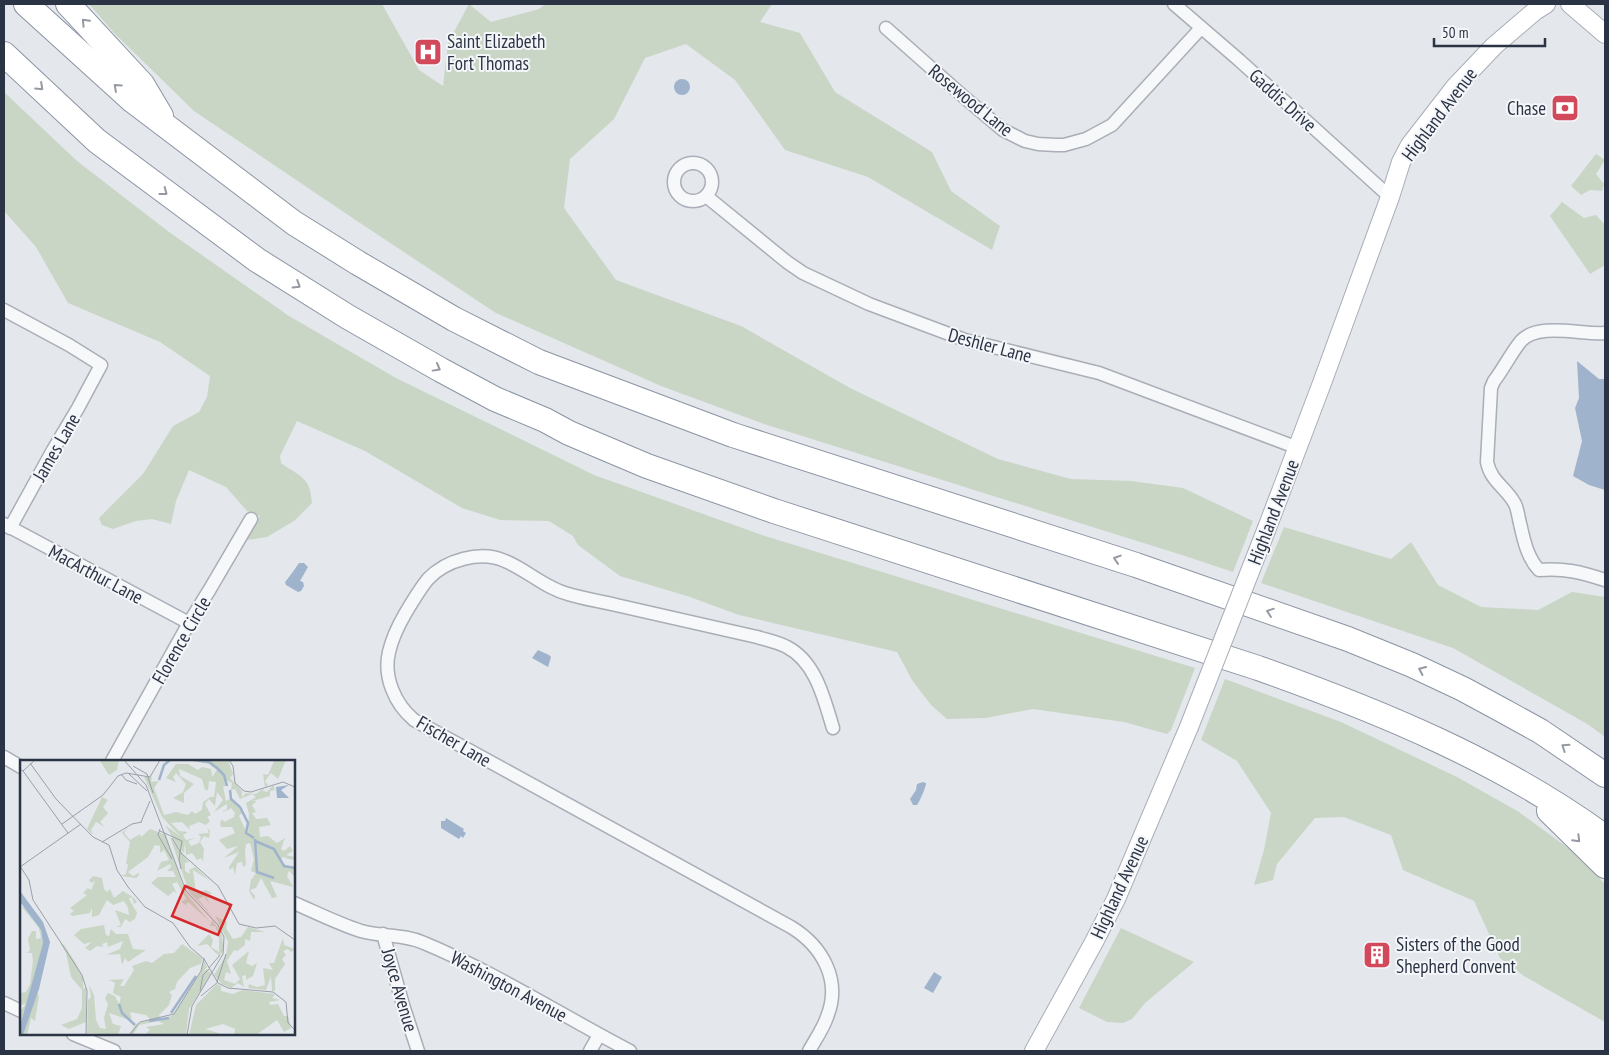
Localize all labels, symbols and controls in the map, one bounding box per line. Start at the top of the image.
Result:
scale bar [1434,15,1545,47]
one-way arrow [82,18,91,27]
text: 50 m [1442,23,1468,42]
place label: Saint Elizabeth Fort Thomas [447,29,545,75]
hospital icon: Saint Elizabeth Fort Thomas [413,37,443,67]
street label: Rosewood Lane [924,59,1018,141]
street label: Highland Avenue [1396,62,1482,166]
street label: Gaddis Drive [1244,63,1322,137]
one-way arrow [34,81,43,90]
one-way arrow [114,84,123,93]
bank icon: Chase [1550,93,1580,123]
place label: Chase [1507,96,1546,120]
one-way arrow [158,186,167,194]
one-way arrow [291,279,301,288]
street label: Deshler Lane [946,322,1035,368]
one-way arrow [431,362,440,372]
street label: James Lane [27,409,85,486]
street label: Highland Avenue [1242,456,1304,568]
street label: MacArthur Lane [45,539,147,609]
one-way arrow [1113,555,1122,565]
street label: Florence Circle [146,592,216,688]
one-way arrow [1267,608,1275,618]
one-way arrow [1418,666,1427,676]
street label: Fischer Lane [412,710,496,772]
one-way arrow [1561,744,1571,753]
inset map [20,760,295,1035]
street label: Highland Avenue [1085,831,1153,942]
one-way arrow [1571,833,1580,842]
place label: Sisters of the Good Shepherd Convent [1396,932,1520,978]
building icon: Sisters of the Good Shepherd Convent [1362,940,1392,970]
street label: Joyce Avenue [376,945,423,1035]
street label: Washington Avenue [447,945,571,1027]

